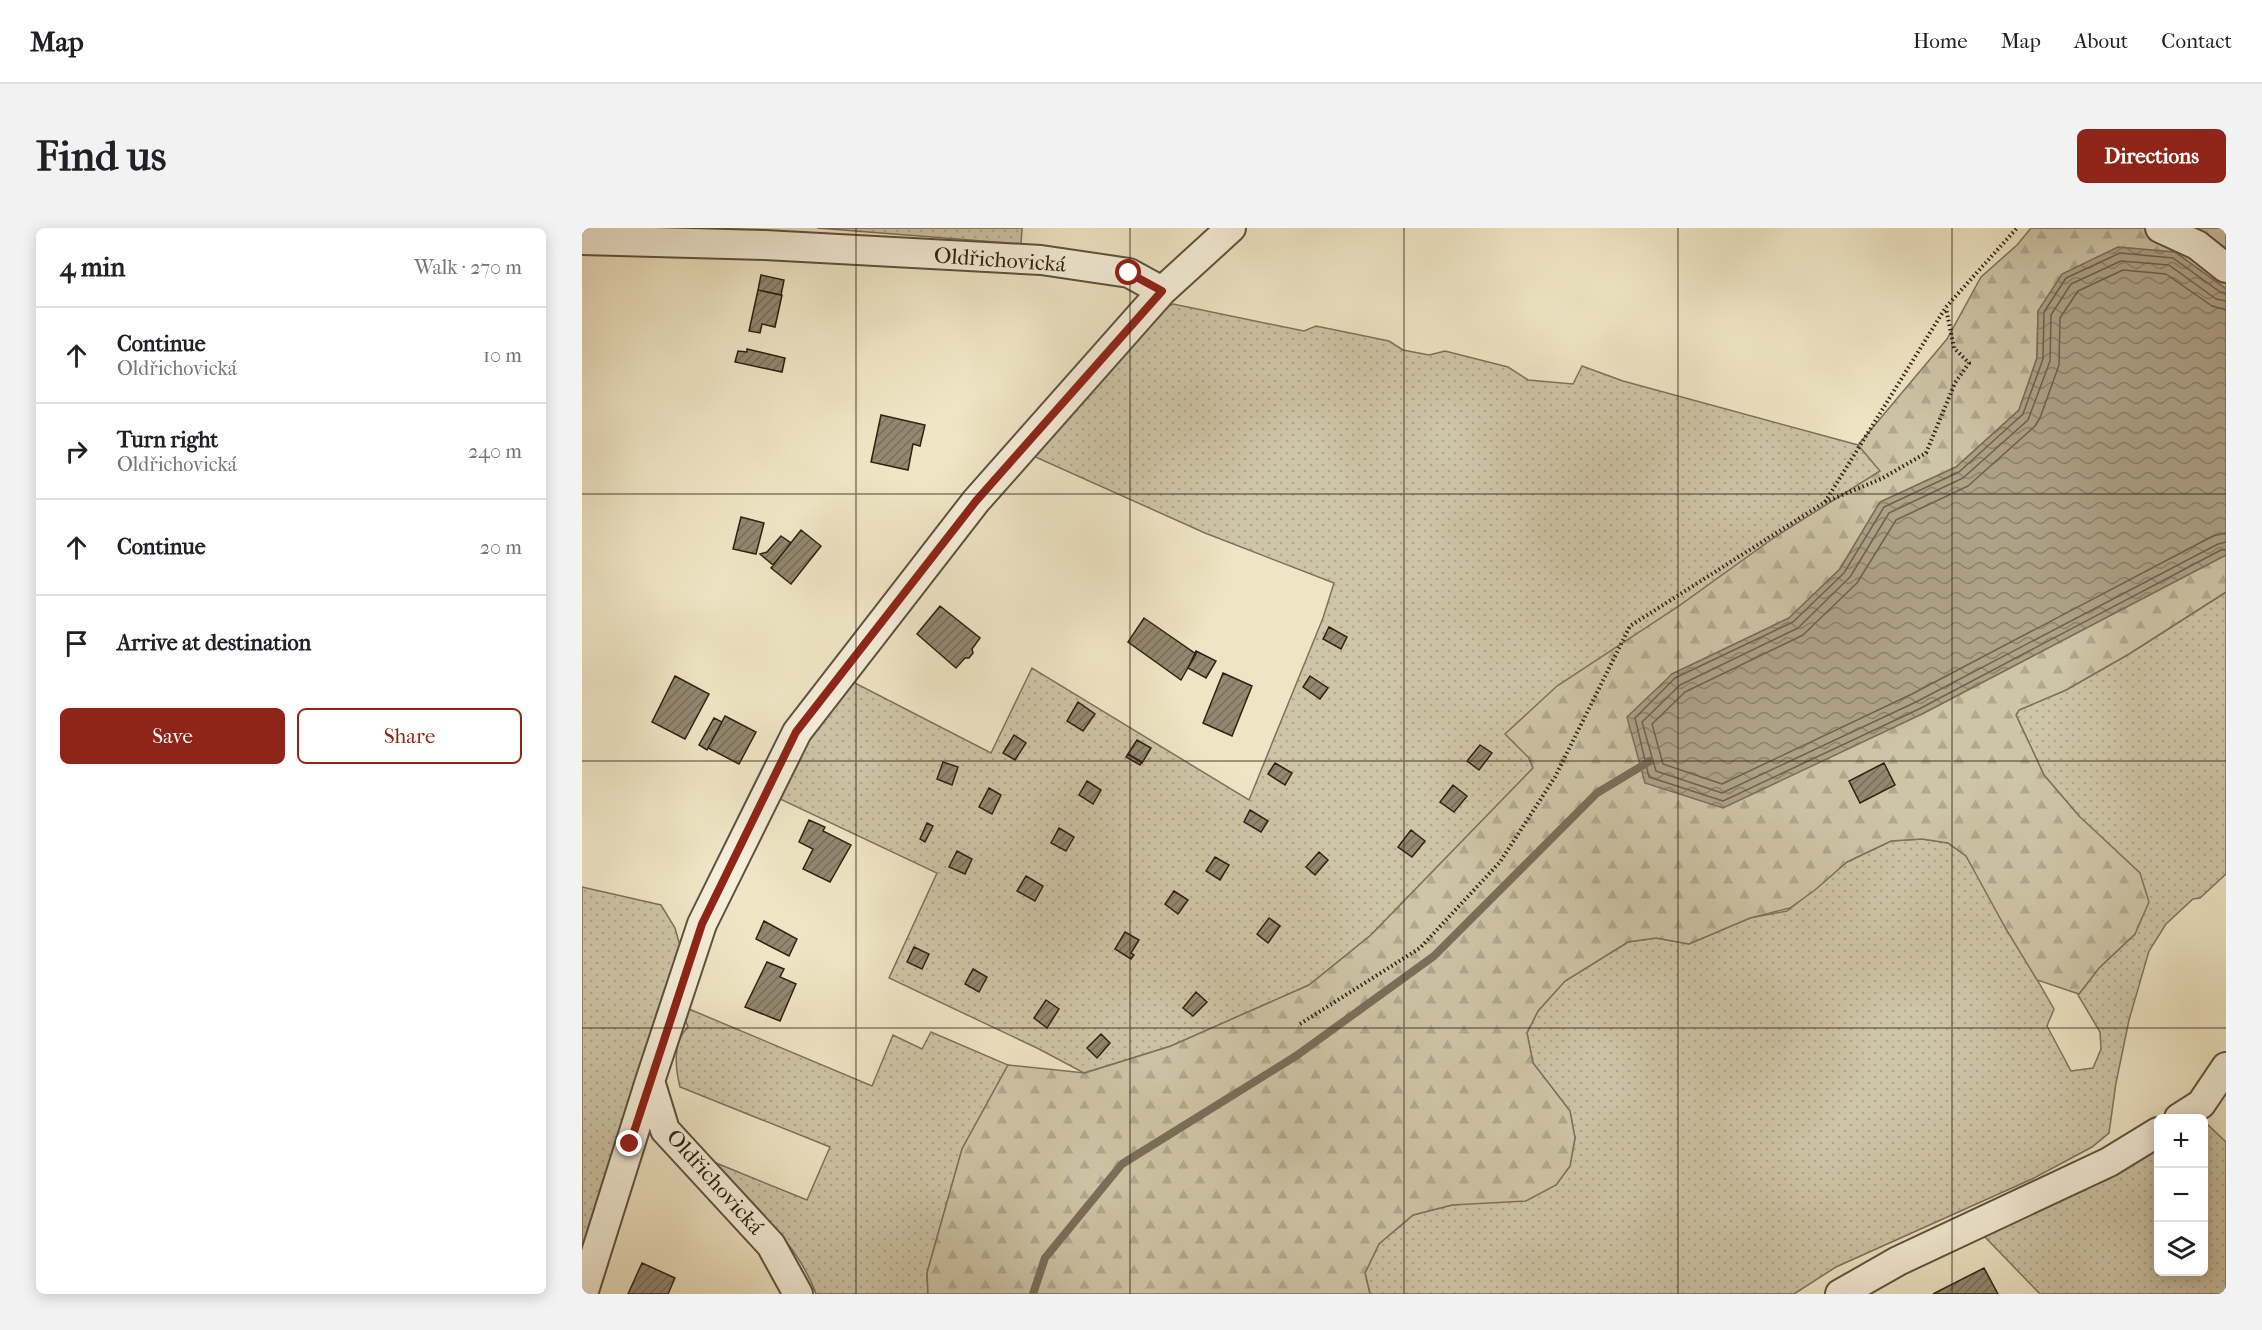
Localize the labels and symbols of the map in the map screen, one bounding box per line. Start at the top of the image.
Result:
street label: Oldřichovická [933,242,1068,278]
route start [1115,259,1141,285]
street label: Oldřichovická [661,1124,769,1240]
route end [616,1130,642,1156]

